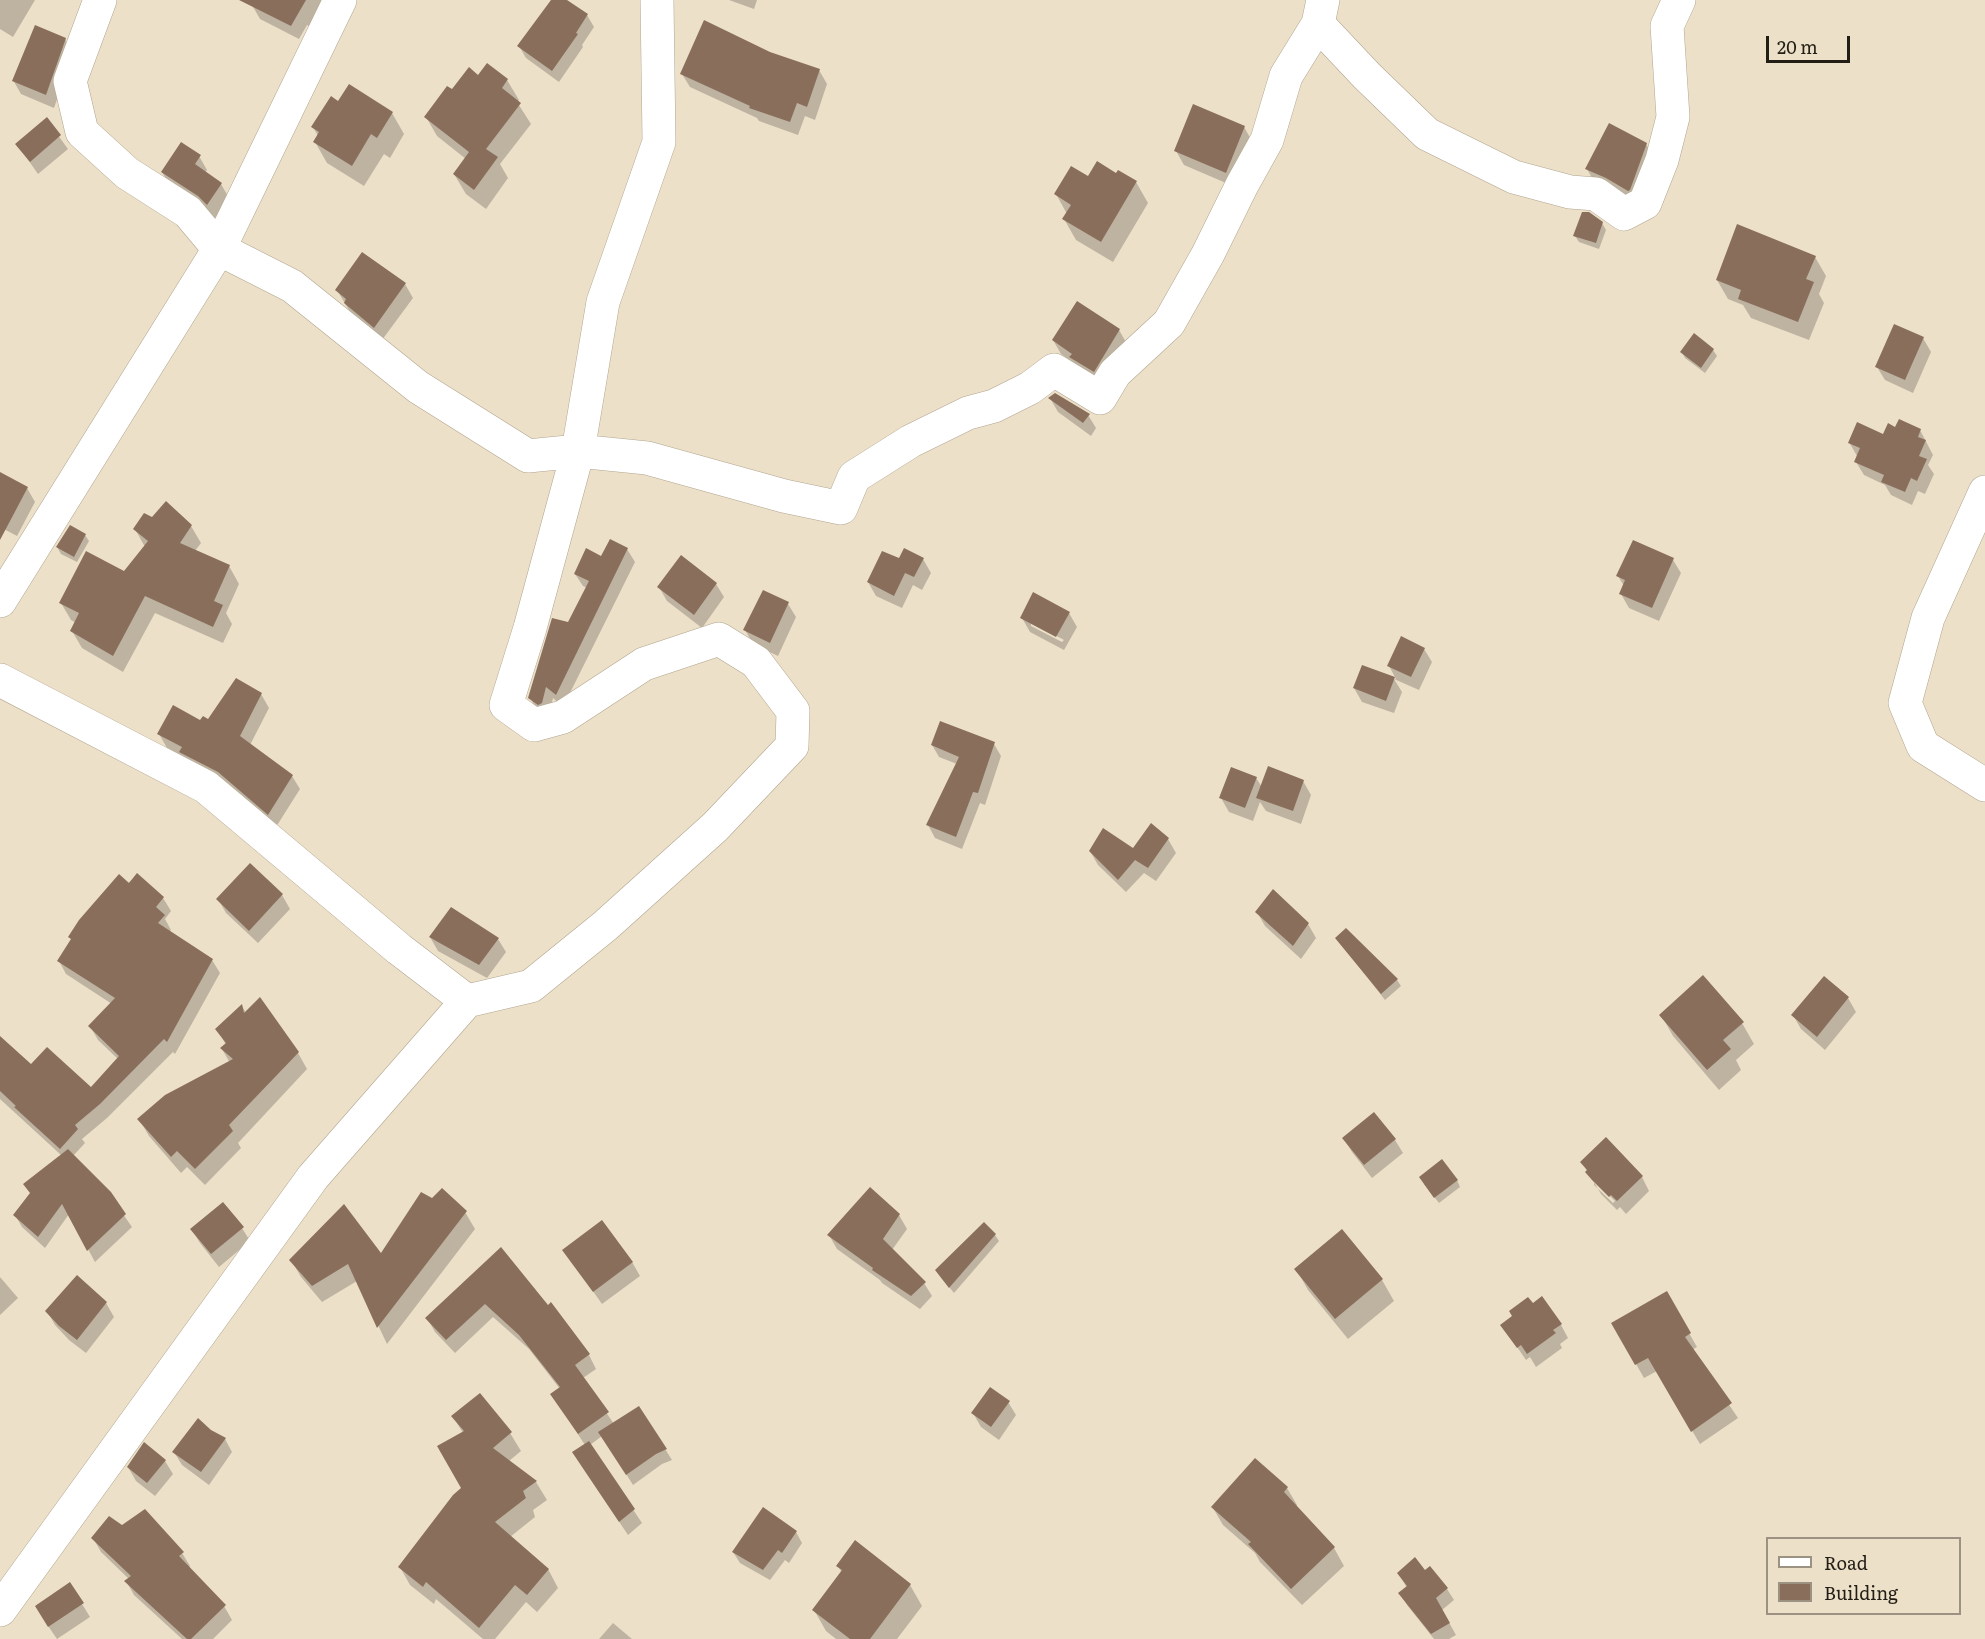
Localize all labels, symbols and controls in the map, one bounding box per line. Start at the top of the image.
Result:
scale bar [1769,24,1853,62]
text: 20 m [1777,33,1818,60]
legend [1766,1537,1961,1615]
text: Road [1824,1549,1868,1576]
text: Building [1824,1579,1898,1606]

